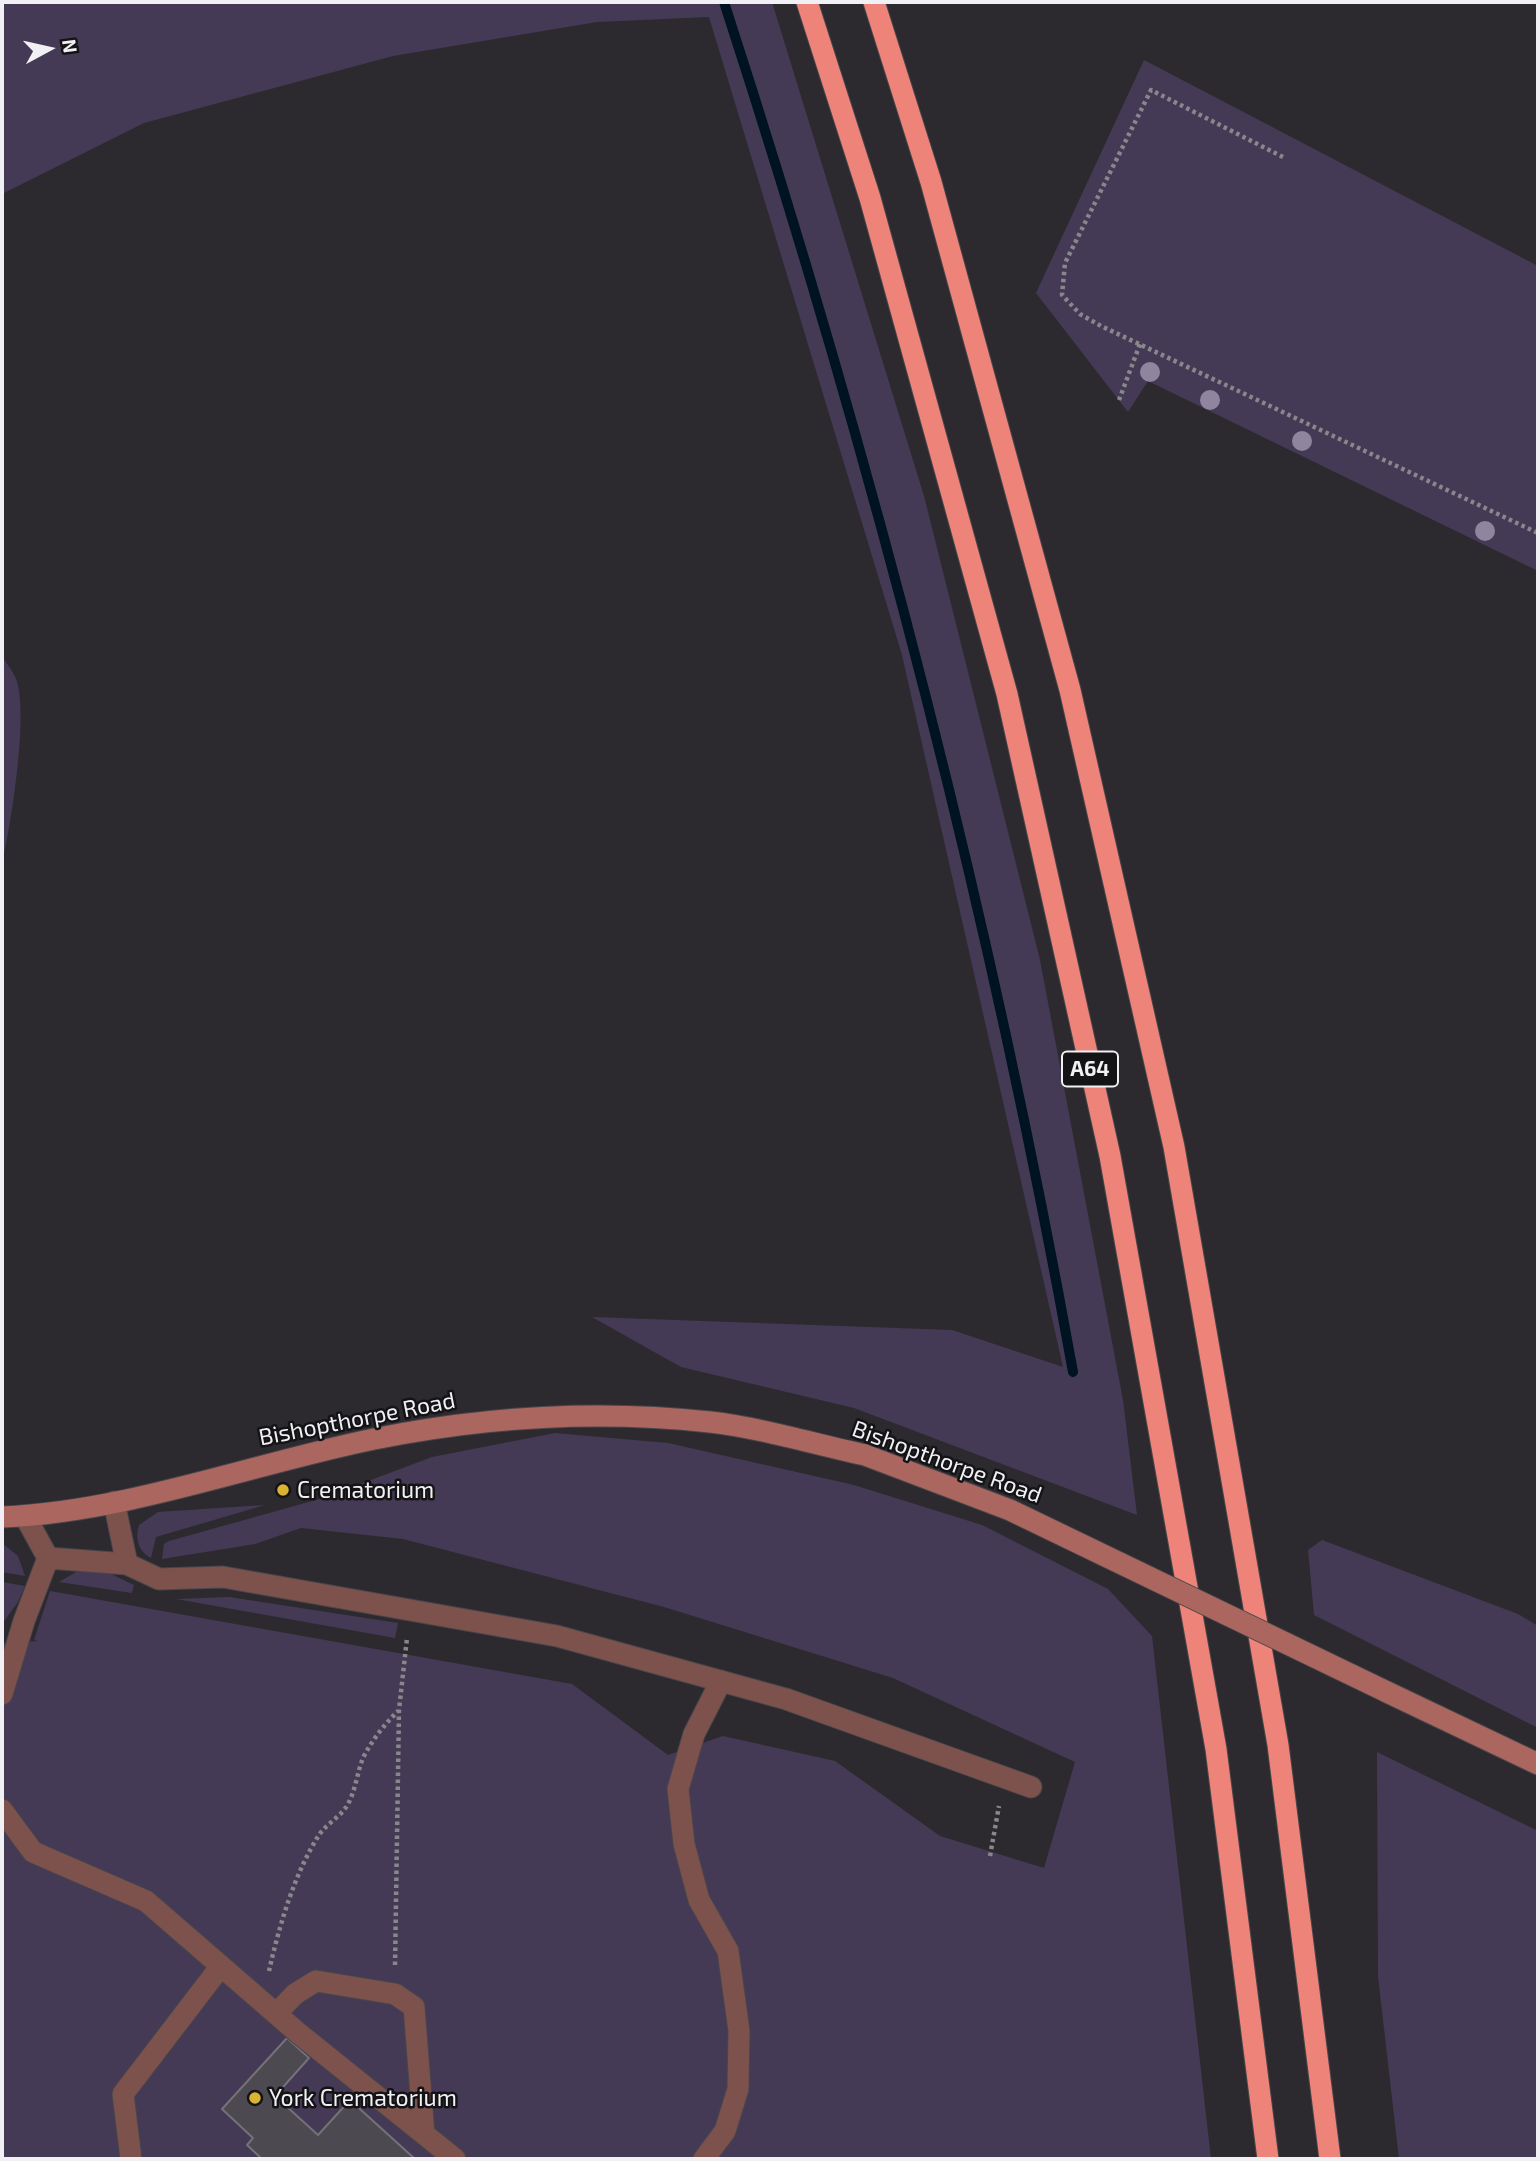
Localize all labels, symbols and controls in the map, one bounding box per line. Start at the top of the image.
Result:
north arrow [14,14,84,84]
text: N [58,38,83,54]
road number: A64 [1062,1052,1118,1086]
street label: Bishopthorpe Road [256,1386,458,1452]
street label: Bishopthorpe Road [849,1415,1045,1509]
place label: Crematorium [297,1476,434,1504]
marker: Crematorium [275,1482,291,1498]
place label: York Crematorium [269,2084,457,2112]
marker: York Crematorium [247,2090,263,2106]

